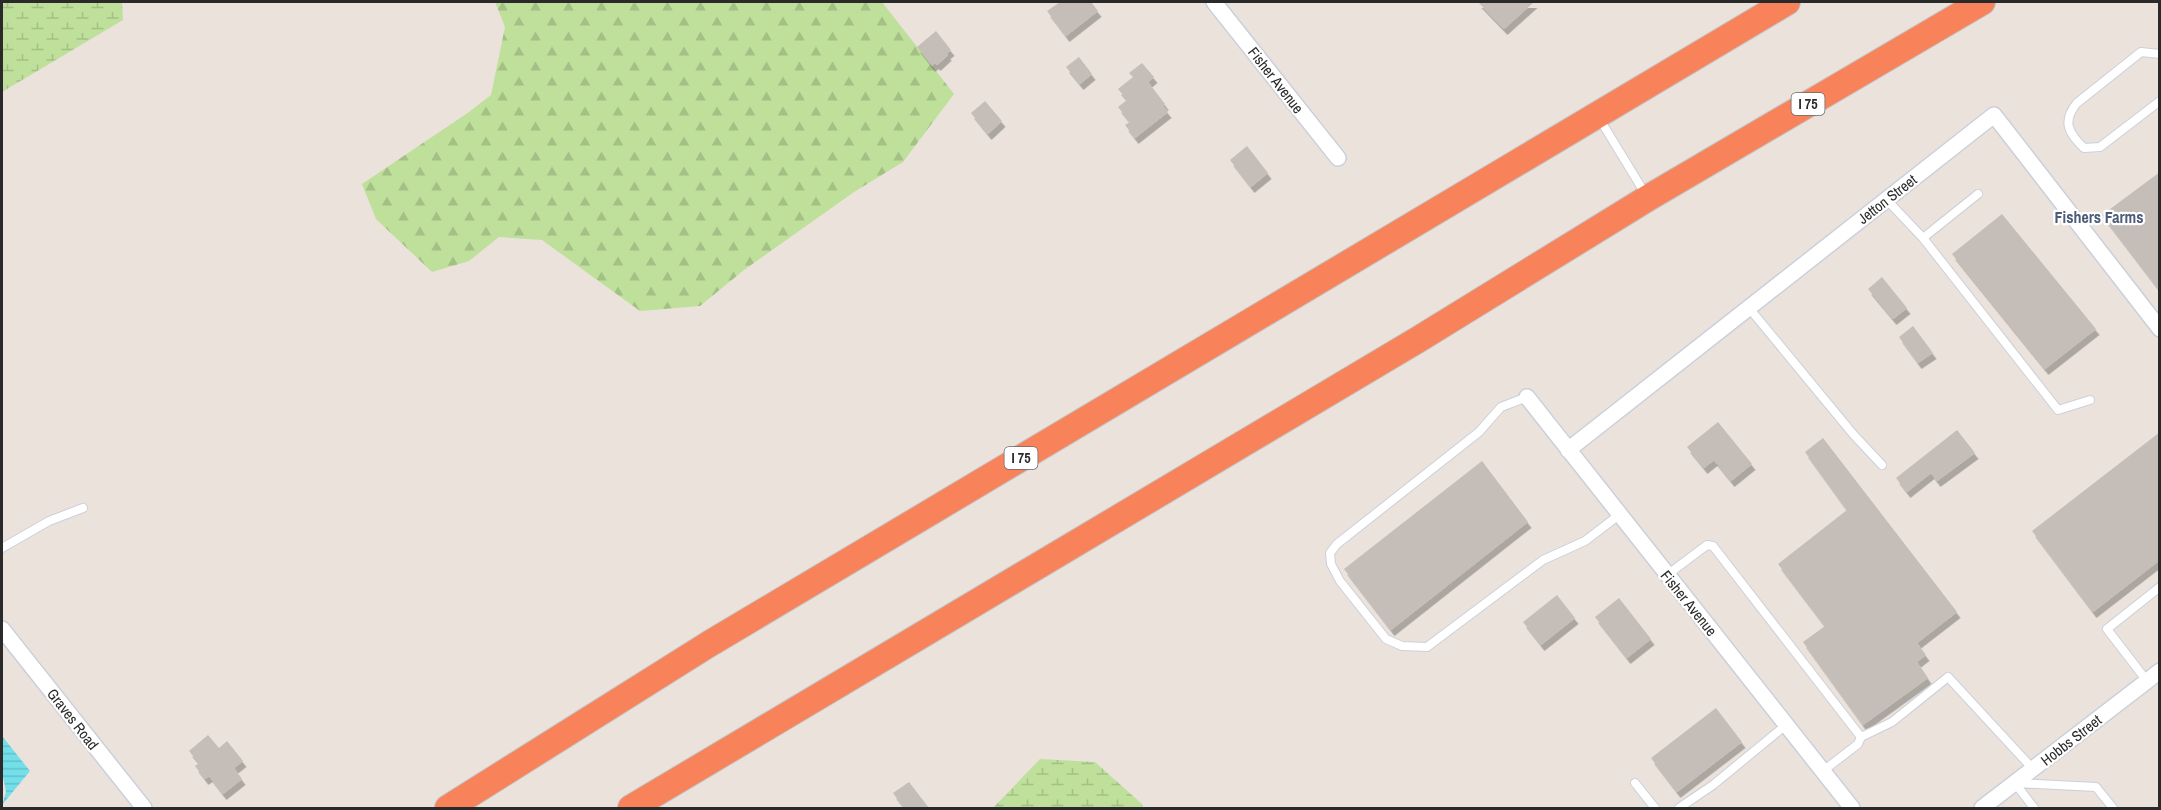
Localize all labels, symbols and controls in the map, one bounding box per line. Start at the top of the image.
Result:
street label: Fisher Avenue [1243,42,1309,118]
road number: I 75 [1792,93,1824,115]
street label: Jetton Street [1853,169,1921,229]
district label: Fishers Farms [2054,206,2144,228]
road number: I 75 [1004,447,1038,469]
street label: Fisher Avenue [1656,566,1722,640]
street label: Graves Road [42,684,104,754]
street label: Hobbs Street [2036,709,2106,770]

